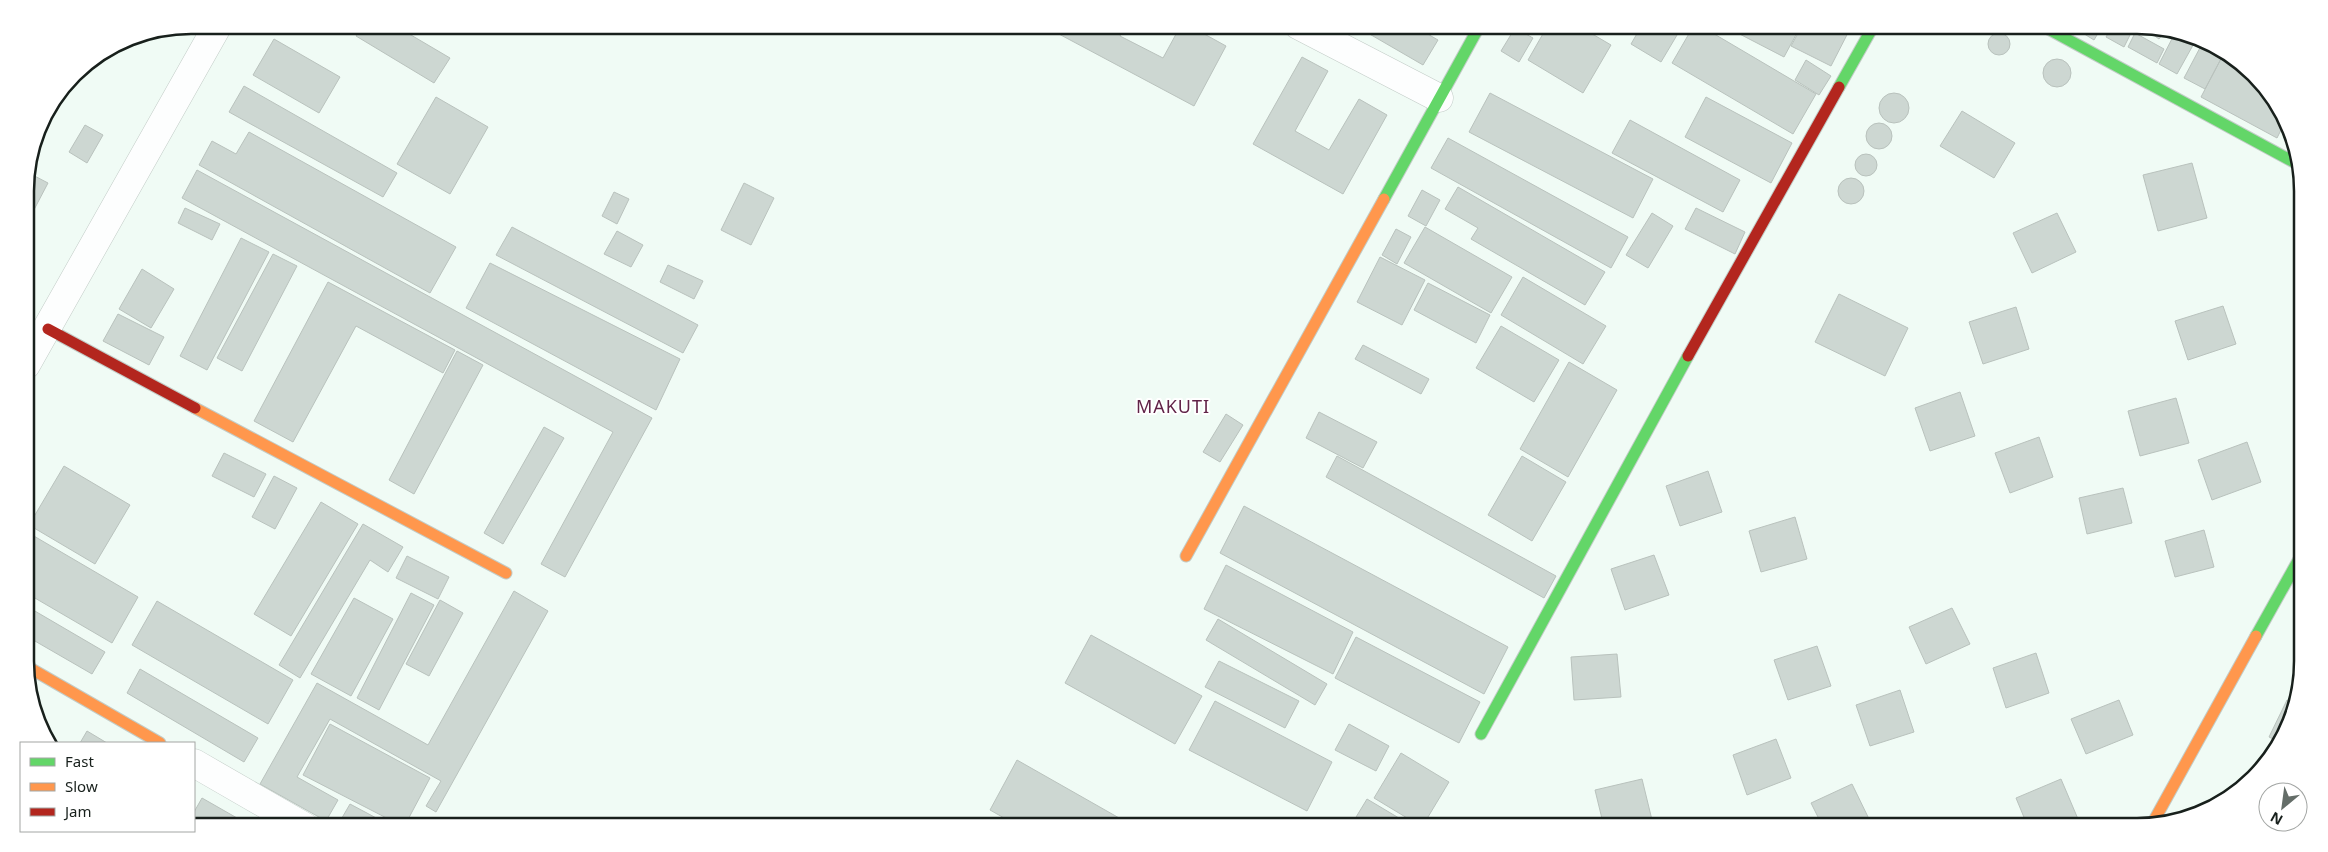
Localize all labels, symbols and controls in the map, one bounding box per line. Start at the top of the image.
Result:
district label: MAKUTI [1136,394,1210,418]
legend [20,742,195,832]
text: Fast [65,751,94,771]
text: Slow [65,776,98,796]
north arrow [2258,782,2308,832]
text: Jam [63,801,92,821]
text: N [2267,808,2286,830]

